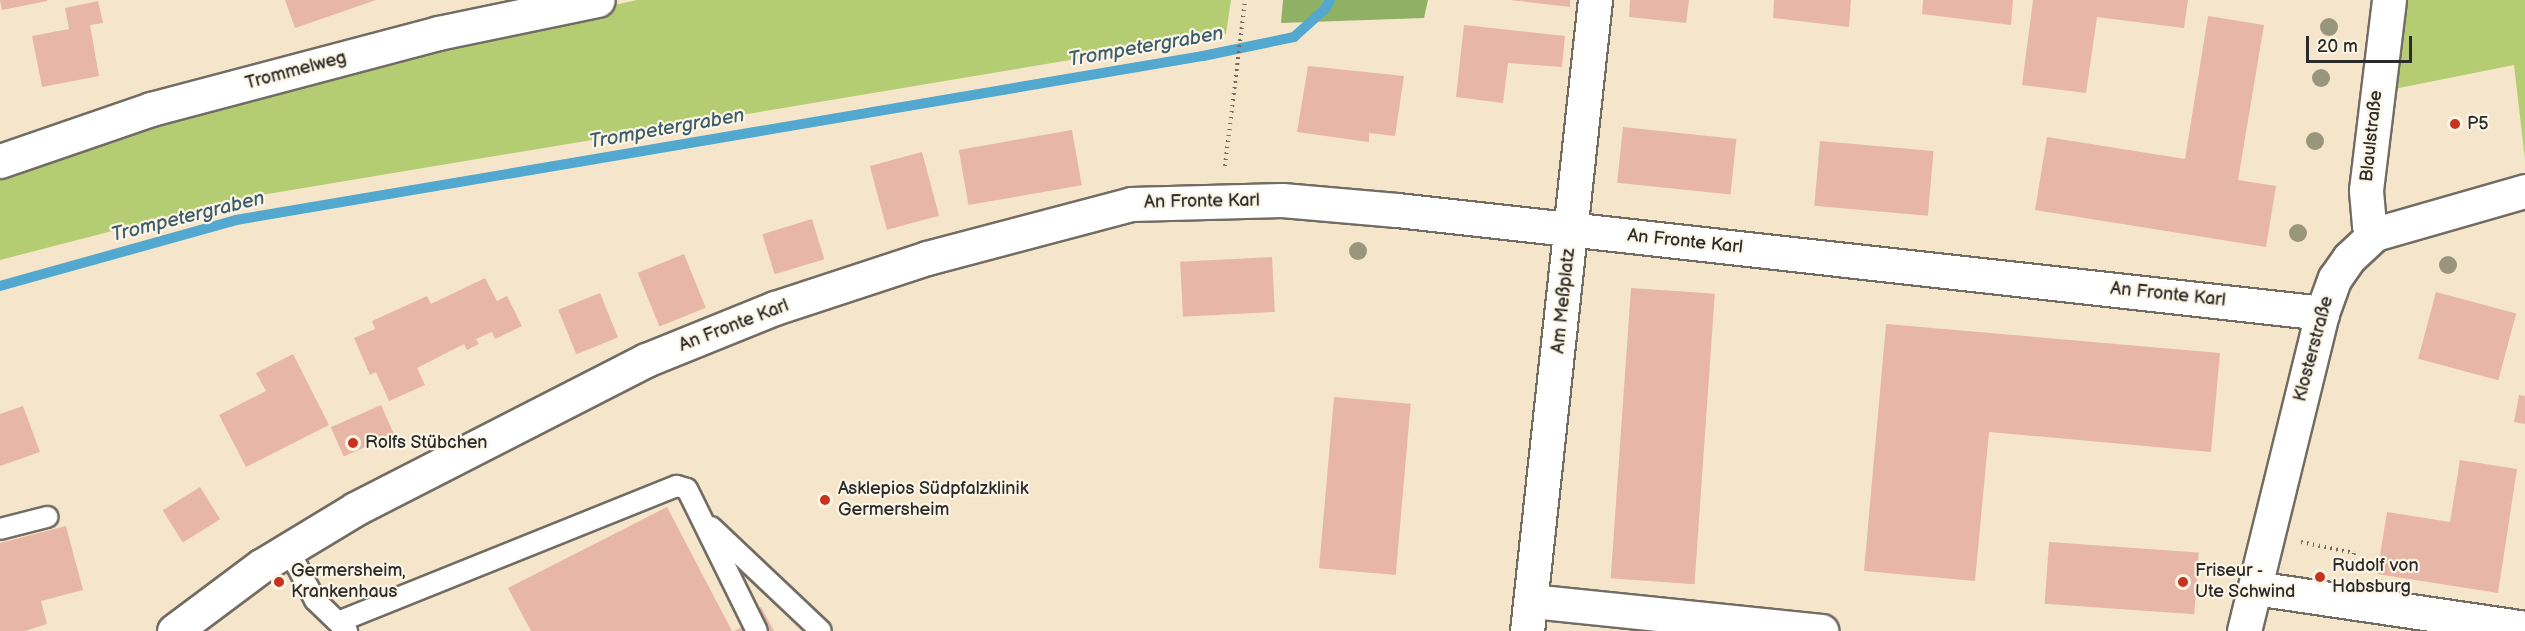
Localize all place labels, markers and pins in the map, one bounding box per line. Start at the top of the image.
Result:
place label: P5 [2467,113,2489,135]
marker: P5 [2448,117,2462,131]
place label: Rolfs Stübchen [365,432,488,454]
marker: Rolfs Stübchen [346,436,360,450]
place label: Asklepios Südpfalzklinik Germersheim [838,479,1029,522]
marker: Asklepios Südpfalzklinik Germersheim [816,491,834,509]
place label: Rudolf von Habsburg [2332,556,2419,598]
place label: Germersheim, Krankenhaus [291,561,406,604]
place label: Friseur - Ute Schwind [2195,561,2296,604]
marker: Rudolf von Habsburg [2313,570,2327,584]
marker: Germersheim, Krankenhaus [272,575,286,589]
marker: Friseur - Ute Schwind [2176,575,2190,589]

